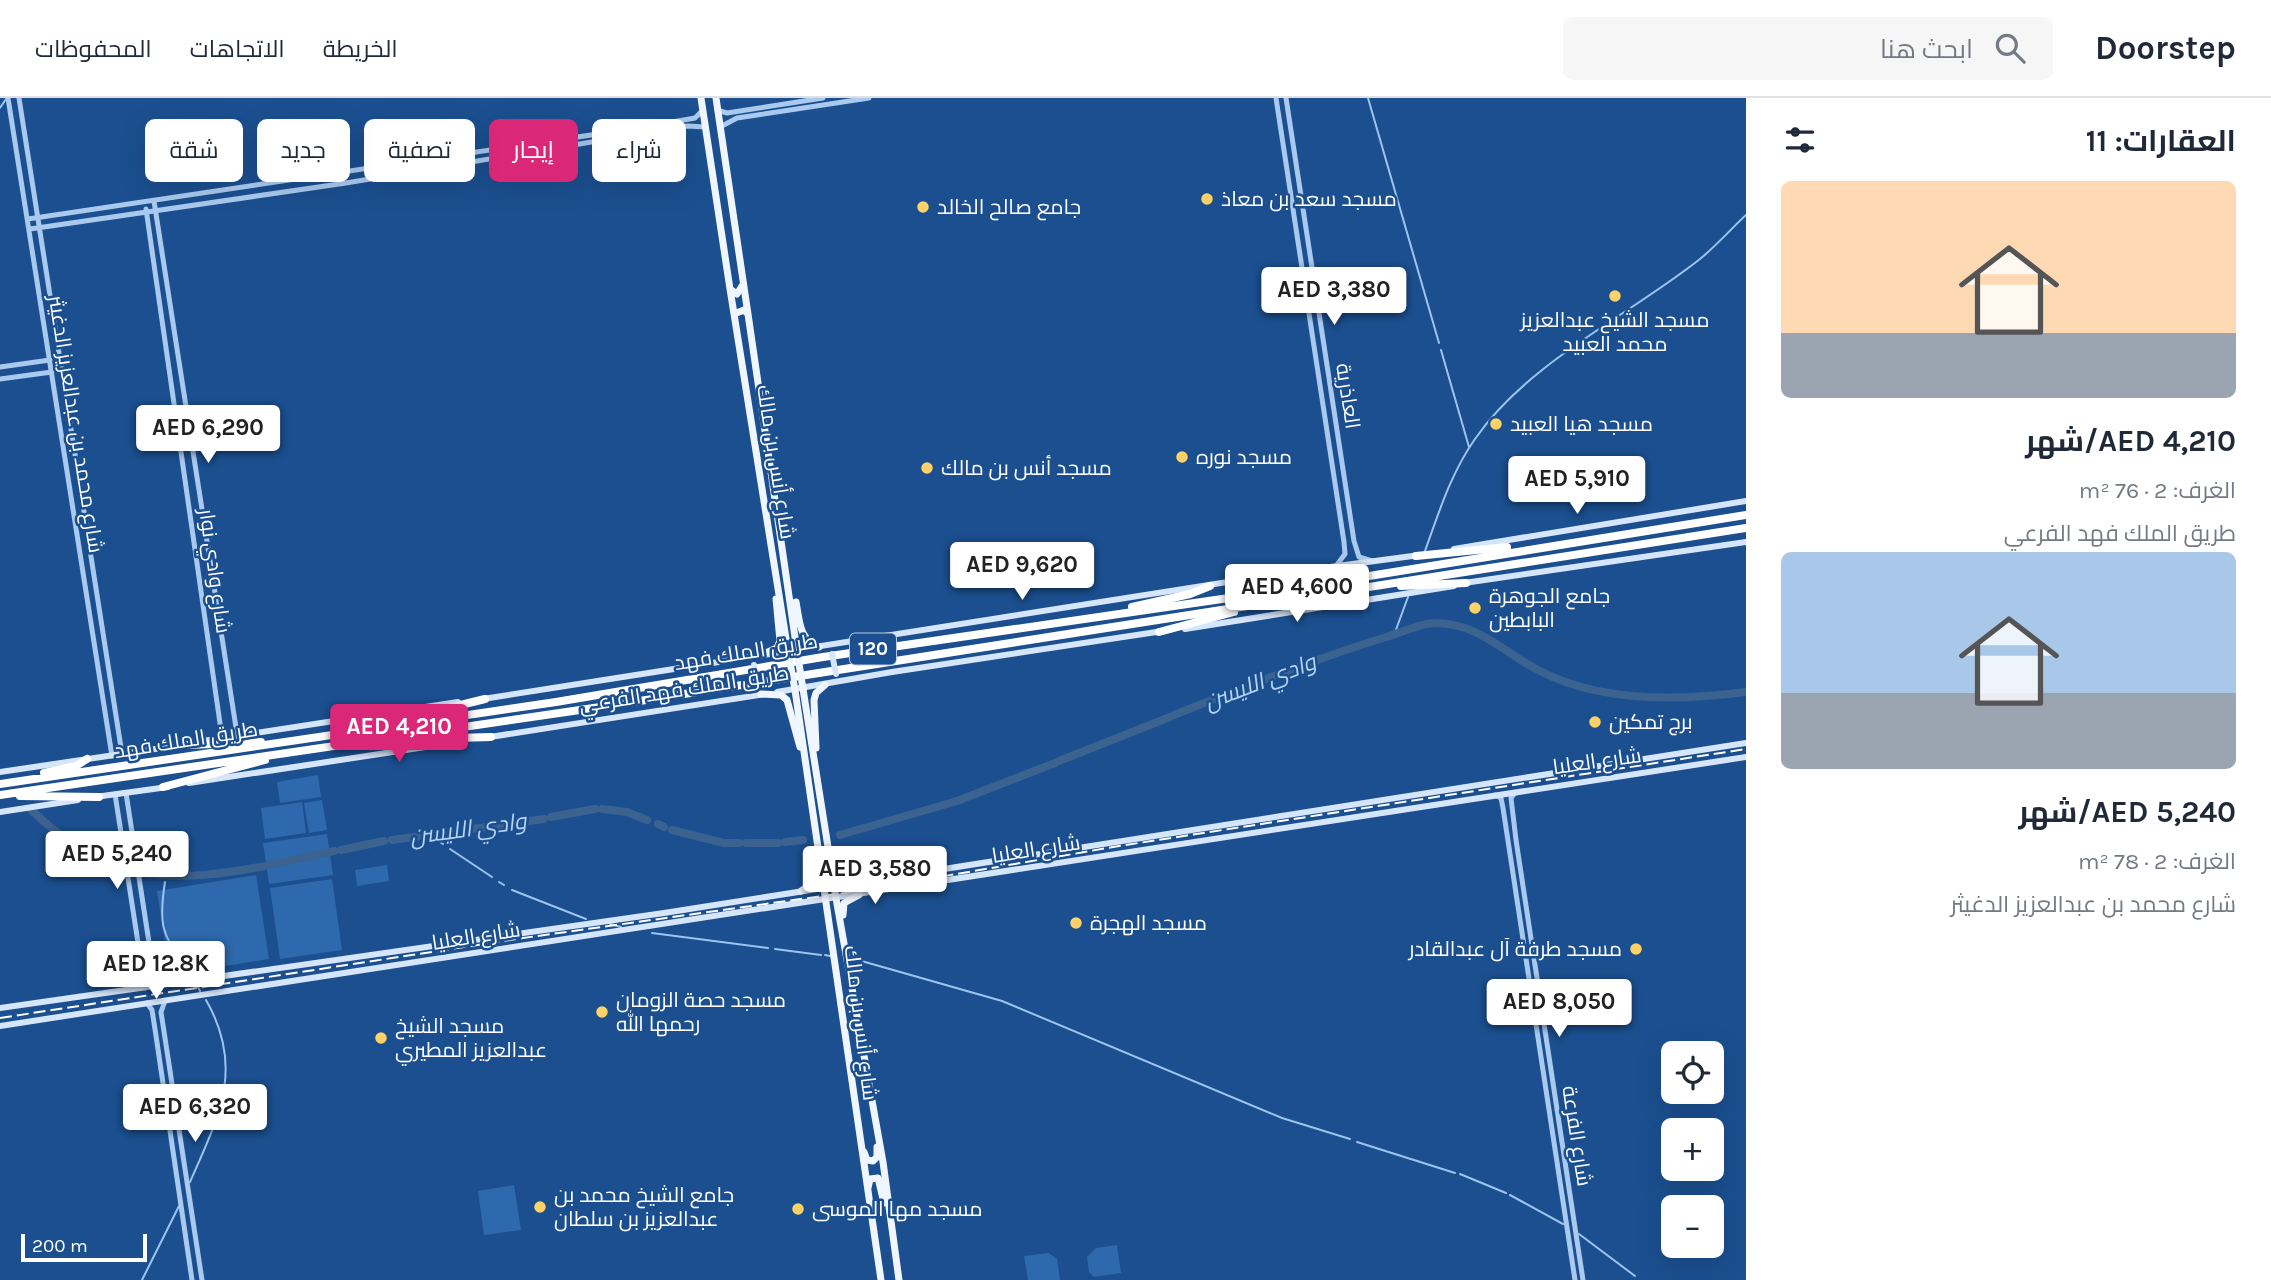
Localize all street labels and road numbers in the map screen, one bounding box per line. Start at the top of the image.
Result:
street label: شارع محمد بن عبدالعزيز الدغيثر [42,292,108,555]
street label: العاذرية [1331,361,1365,431]
street label: شارع أنس بن مالك [750,383,801,541]
street label: شارع وادي نوار [190,506,236,635]
street label: طريق الملك فهد [673,629,820,676]
road number: 120 [850,634,896,664]
street label: طريق الملك فهد الفرعي [577,661,791,721]
street label: طريق الملك فهد [113,717,260,764]
street label: شارع العليا [1551,743,1643,781]
street label: شارع العليا [990,830,1082,870]
street label: شارع العليا [430,917,522,957]
street label: شارع أنس بن مالك [838,944,883,1102]
street label: شارع الفرعة [1555,1084,1597,1188]

